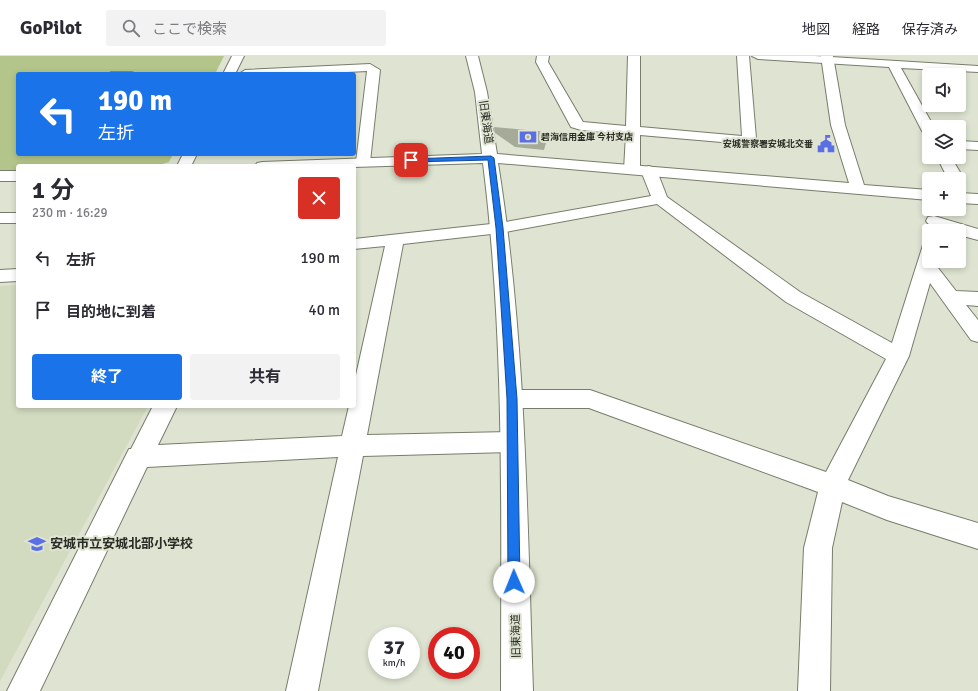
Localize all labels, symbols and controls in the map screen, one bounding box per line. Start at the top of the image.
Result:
search box [106,10,386,46]
text: GoPilot [20,16,82,40]
icon: search [120,17,142,39]
text: ここで検索 [152,20,227,38]
text: 地図 [802,21,830,38]
text: 経路 [852,21,880,38]
text: 保存済み [902,21,958,38]
map controls [922,68,966,268]
button: sound [922,68,966,112]
text: 190 m [98,84,172,118]
icon: left [32,88,84,140]
street label: 旧東海道 [477,99,495,145]
button: layers [922,120,966,164]
text: 左折 [98,122,134,144]
bank icon: 碧海信用金庫 今村支店 [518,127,538,147]
place label: 碧海信用金庫 今村支店 [540,131,633,143]
public building icon: 安城警察署安城北交番 [816,134,836,154]
place label: 安城警察署安城北交番 [723,138,813,150]
pin [394,143,428,177]
icon: arrive [400,149,422,171]
button: + [922,172,966,216]
text: 1 分 [32,175,74,205]
button: close [298,177,340,219]
text: 230 m · 16:29 [32,205,108,221]
button: − [922,224,966,268]
icon: left [32,247,54,269]
text: 190 m [300,249,340,267]
text: 左折 [66,251,96,269]
icon: arrive [32,299,54,321]
text: 40 m [309,301,340,319]
text: 目的地に到着 [66,303,156,321]
button: 終了 [32,354,182,400]
button: 共有 [190,354,340,400]
school or university icon: 安城市立安城北部小学校 [27,534,47,554]
place label: 安城市立安城北部小学校 [50,536,193,552]
position arrow [493,561,535,603]
street label: 旧東海道 [509,614,523,658]
speed limit sign: 40 [428,627,480,679]
text: 37 [383,635,405,660]
text: km/h [383,657,405,669]

